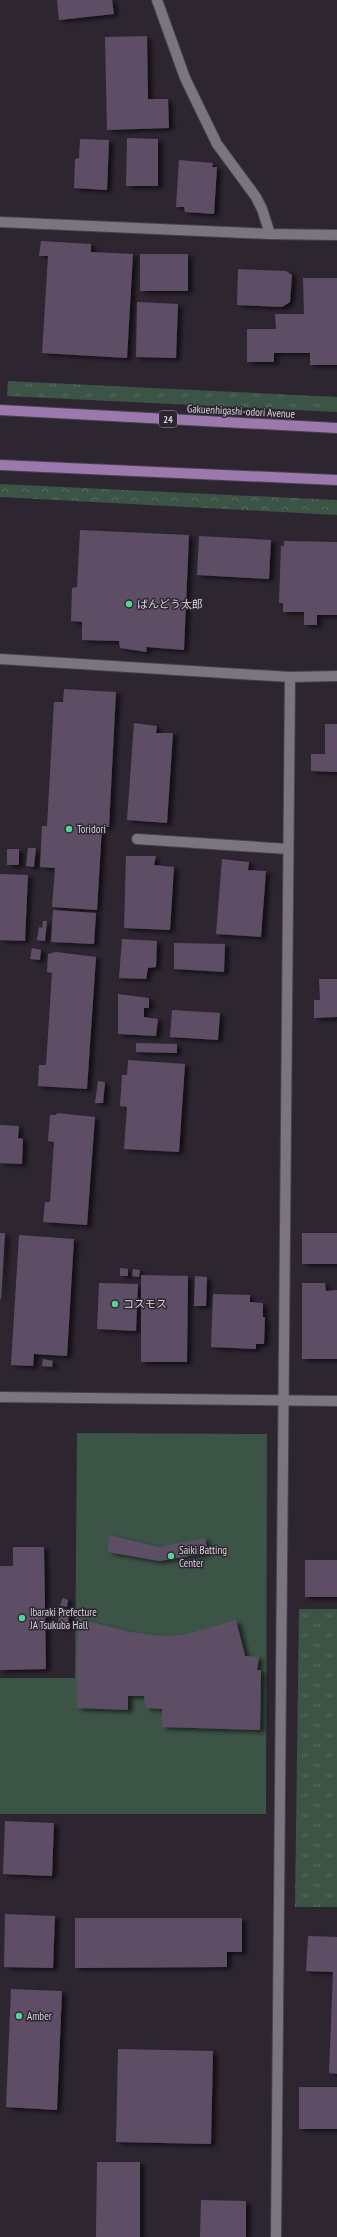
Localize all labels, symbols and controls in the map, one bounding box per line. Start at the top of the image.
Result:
street label: Gakuenhigashi-odori Avenue [187,401,296,421]
road number: 24 [159,411,177,427]
place label: ばんどう太郎 [137,597,203,611]
marker: ばんどう太郎 [124,599,134,609]
place label: Toridori [77,822,106,836]
marker: Toridori [64,824,74,834]
place label: コスモス [123,1297,167,1311]
marker: コスモス [110,1299,120,1309]
place label: Saiki Batting Center [179,1543,227,1570]
marker: Saiki Batting Center [166,1551,176,1561]
place label: Ibaraki Prefecture JA Tsukuba Hall [29,1605,97,1632]
marker: Ibaraki Prefecture JA Tsukuba Hall [17,1613,27,1623]
place label: Amber [27,2009,52,2023]
marker: Amber [14,2011,24,2021]

